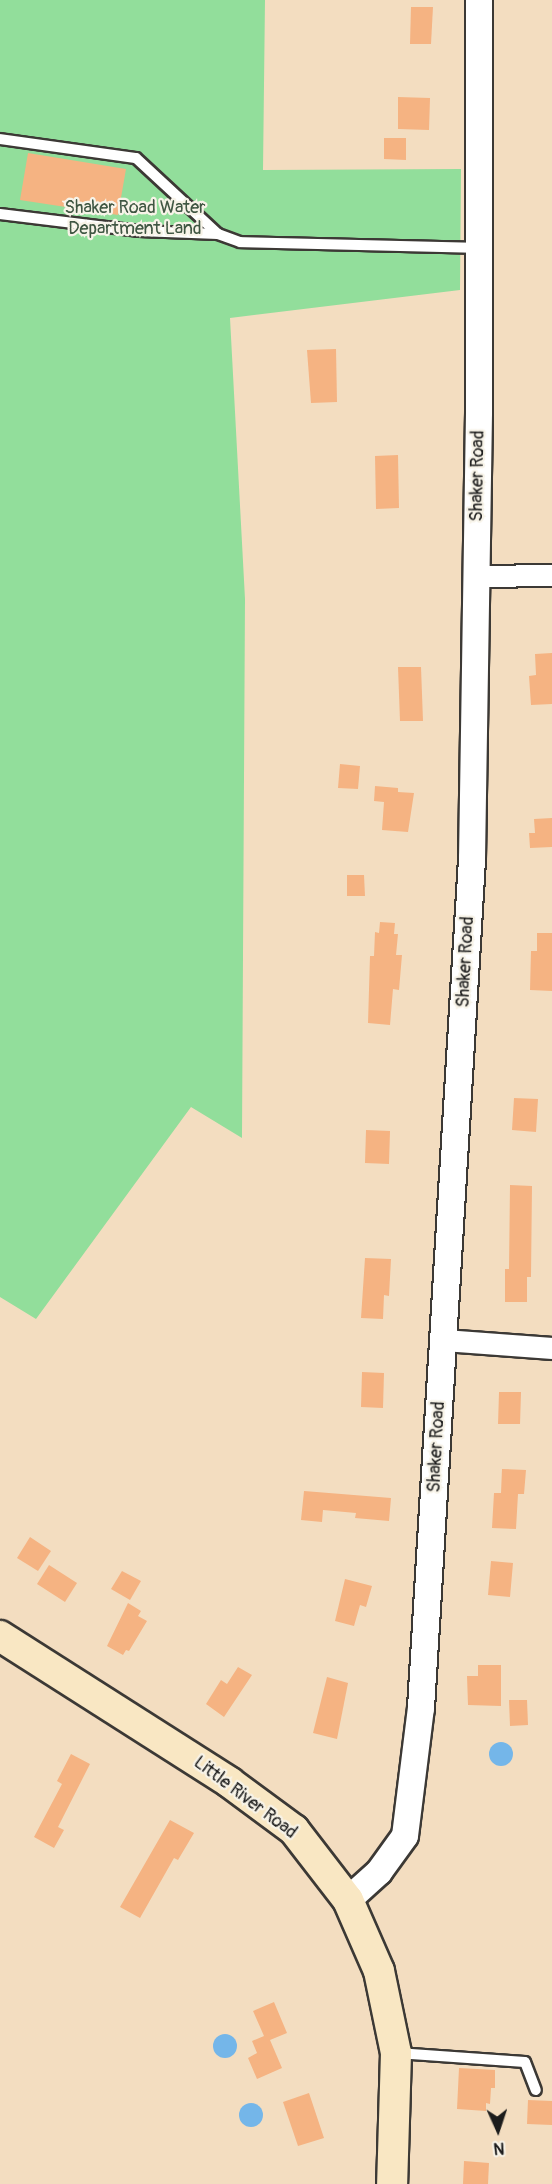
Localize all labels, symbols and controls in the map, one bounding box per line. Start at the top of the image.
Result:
park label: Shaker Road Water Department Land [65,198,205,240]
street label: Shaker Road [466,430,490,522]
street label: Shaker Road [453,916,479,1008]
street label: Shaker Road [424,1401,450,1493]
street label: Little River Road [189,1752,301,1844]
north arrow [468,2100,528,2160]
text: N [493,2138,505,2158]

